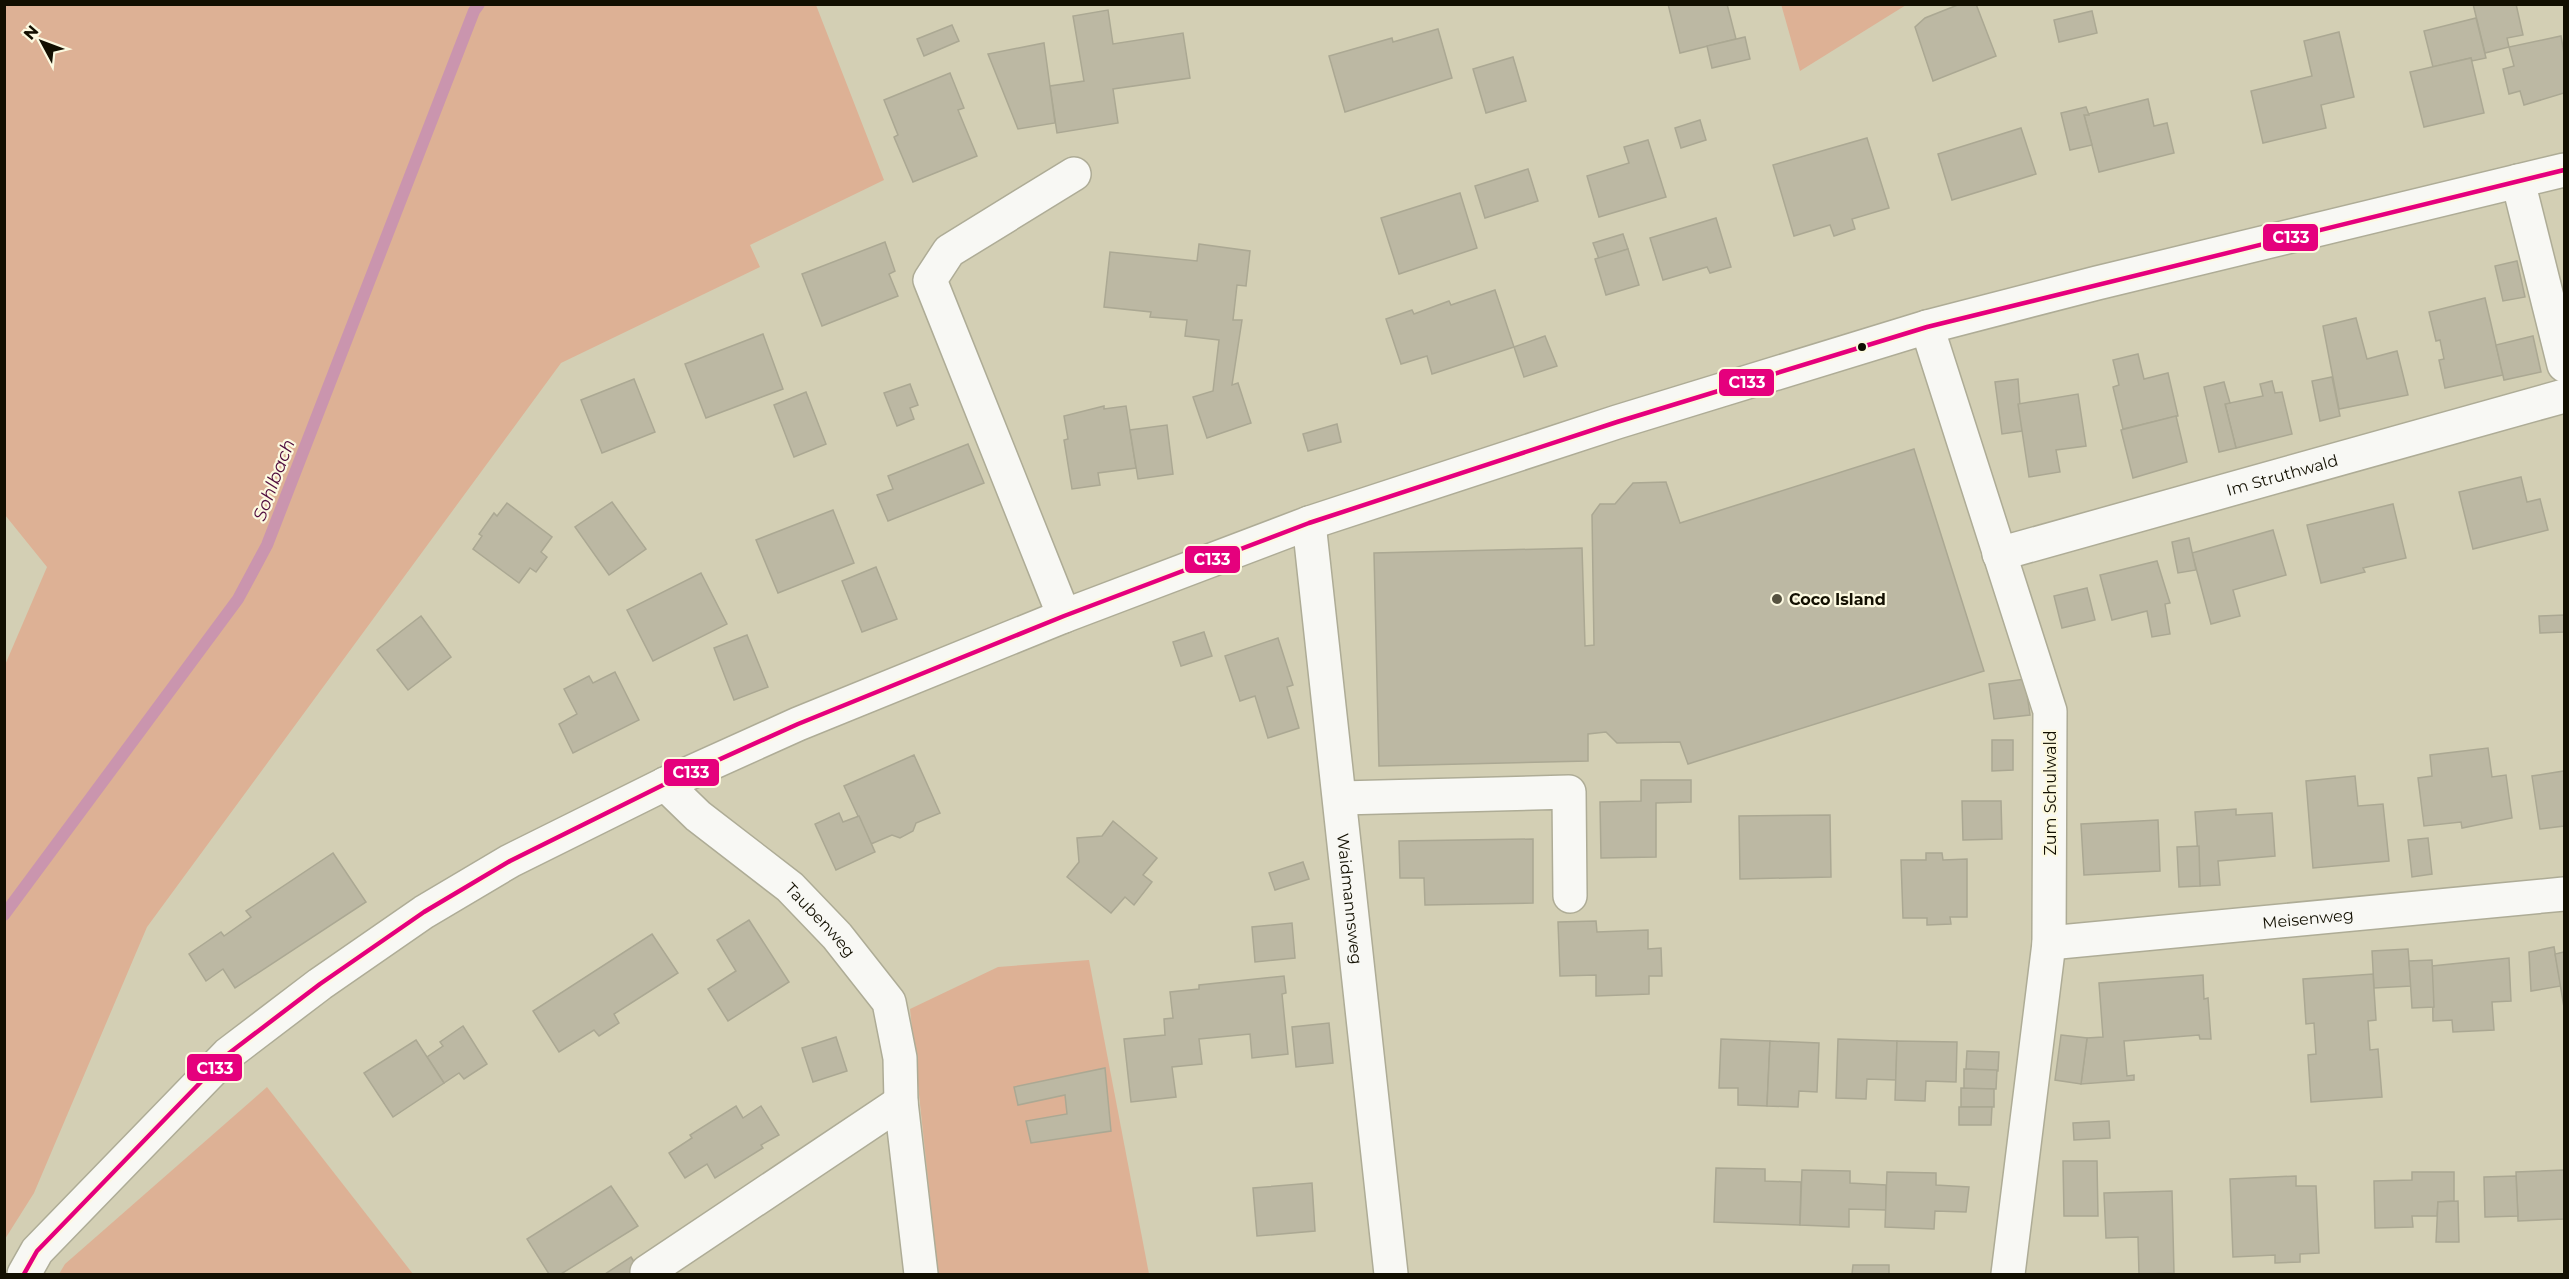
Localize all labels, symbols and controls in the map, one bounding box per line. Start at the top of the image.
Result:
north arrow [12,12,72,72]
text: N [20,21,42,44]
line badge: C133 [2262,223,2319,252]
text: C133 [2273,228,2309,247]
unlabelled marker [1856,341,1868,353]
line badge: C133 [1718,368,1775,397]
text: C133 [1729,373,1765,392]
water label: Sohlbach [248,436,300,524]
street label: Im Struthwald [2224,450,2340,499]
line badge: C133 [1184,545,1241,574]
text: C133 [1194,550,1230,569]
place label: Coco Island [1789,590,1886,609]
marker: Coco Island [1770,592,1784,606]
street label: Zum Schulwald [2041,730,2060,856]
line badge: C133 [663,758,720,787]
text: C133 [673,763,709,782]
street label: Waidmannsweg [1333,832,1367,965]
street label: Taubenweg [781,879,859,961]
street label: Meisenweg [2261,905,2354,932]
line badge: C133 [186,1053,243,1082]
text: C133 [197,1059,233,1078]

